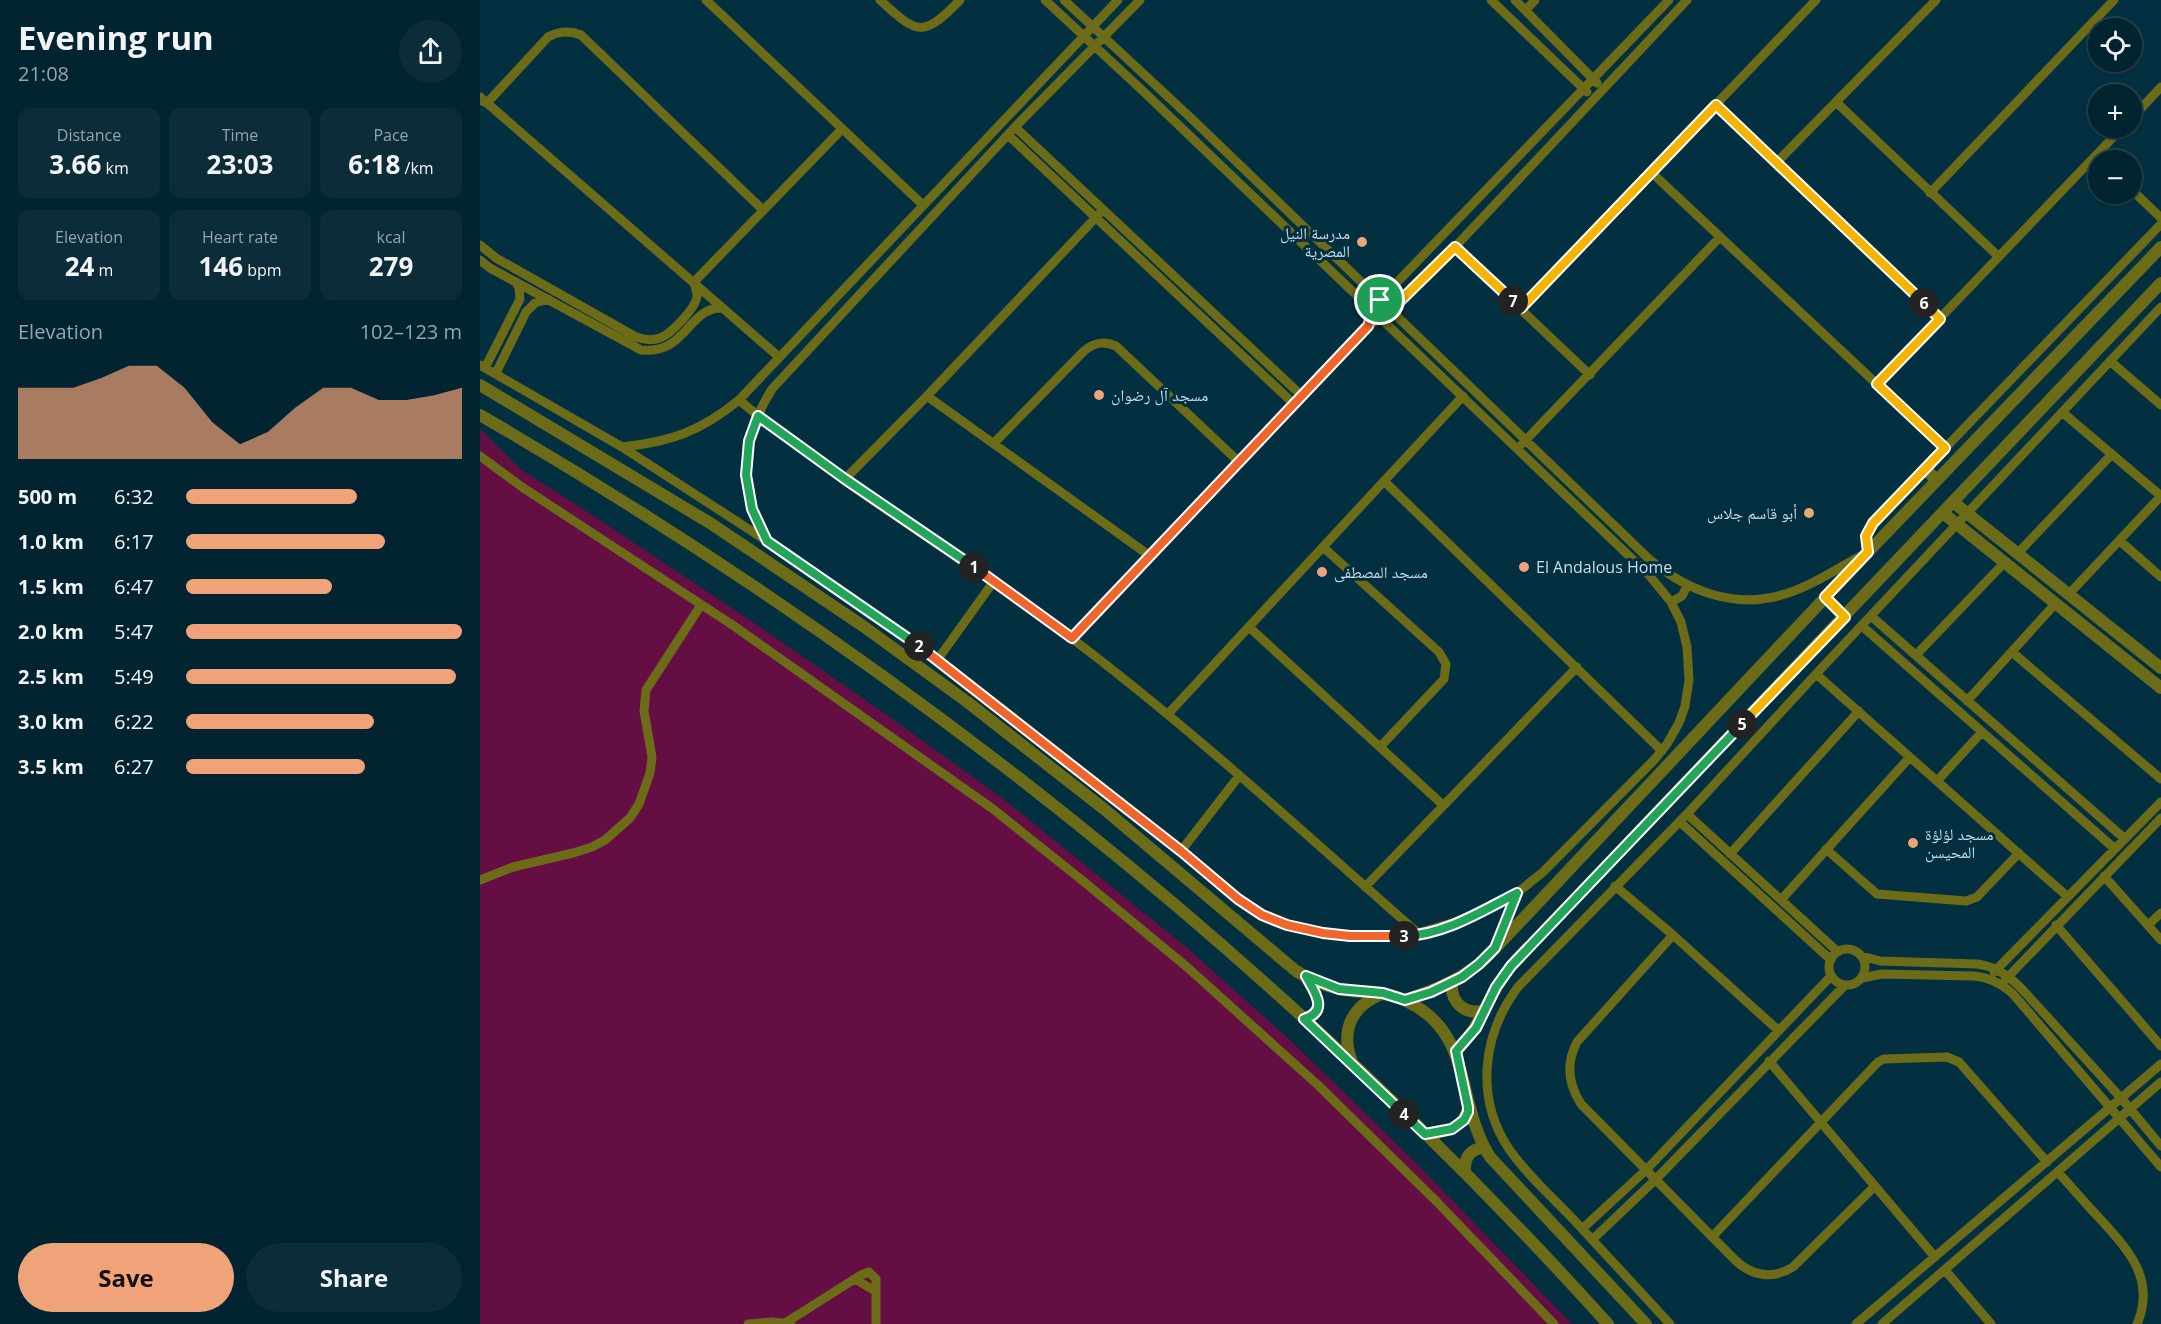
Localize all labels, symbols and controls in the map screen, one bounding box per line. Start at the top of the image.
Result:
text: Evening run [18,15,214,60]
map controls [2088,18,2142,204]
button: locate [2088,18,2142,72]
button: share [399,20,462,83]
text: 21:08 [18,60,69,87]
button: + [2088,84,2142,138]
text: Distance [57,124,121,146]
text: Time [222,124,258,146]
text: Pace [373,124,409,146]
text: 3.66 [49,146,101,182]
text: 23:03 [207,146,273,182]
text: 6:18 [348,146,400,182]
button: − [2088,150,2142,204]
text: km [101,157,129,179]
text: /km [400,157,434,179]
place label: مدرسة النيل المصرية [1280,222,1350,262]
text: Elevation [55,226,123,248]
text: Heart rate [202,226,278,248]
text: kcal [377,226,406,248]
marker: مدرسة النيل المصرية [1355,235,1369,249]
text: 24 [65,248,94,284]
text: 146 [198,248,243,284]
text: 279 [369,248,413,284]
text: m [94,259,113,281]
text: bpm [243,259,282,281]
pin [1354,274,1405,325]
icon: arrive [1363,283,1396,316]
pin: 7 [1498,286,1528,316]
pin: 6 [1909,288,1939,318]
text: 7 [1508,290,1518,312]
text: 6 [1919,292,1929,314]
text: Elevation [18,318,103,345]
text: 102–123 m [360,318,462,345]
place label: مسجد آل رضوان [1111,384,1208,406]
marker: مسجد آل رضوان [1092,388,1106,402]
text: 500 m [18,483,77,510]
text: 6:32 [114,483,154,510]
place label: أبو قاسم جلاس [1707,502,1797,524]
marker: أبو قاسم جلاس [1802,506,1816,520]
text: 1.0 km [18,528,84,555]
text: 6:17 [114,528,154,555]
pin: 1 [959,552,989,582]
text: 1 [969,556,979,578]
place label: El Andalous Home [1536,556,1672,578]
marker: El Andalous Home [1517,560,1531,574]
place label: مسجد المصطفى [1334,561,1428,583]
marker: مسجد المصطفى [1315,565,1329,579]
text: 1.5 km [18,573,84,600]
text: 6:47 [114,573,154,600]
text: 2.0 km [18,618,84,645]
text: 5:47 [114,618,154,645]
pin: 2 [904,631,934,661]
text: 2 [914,635,924,657]
text: 2.5 km [18,663,84,690]
text: 5:49 [114,663,154,690]
text: 3.0 km [18,708,84,735]
text: 6:22 [114,708,154,735]
pin: 5 [1727,709,1757,739]
text: 5 [1737,713,1747,735]
text: 3.5 km [18,753,84,780]
text: 6:27 [114,753,154,780]
place label: مسجد لؤلؤة المحيسن [1925,823,1994,863]
marker: مسجد لؤلؤة المحيسن [1906,836,1920,850]
pin: 3 [1389,921,1419,951]
text: 3 [1399,925,1409,947]
pin: 4 [1389,1099,1419,1129]
text: 4 [1399,1103,1409,1125]
button: Save [18,1243,234,1312]
button: Share [246,1243,462,1312]

